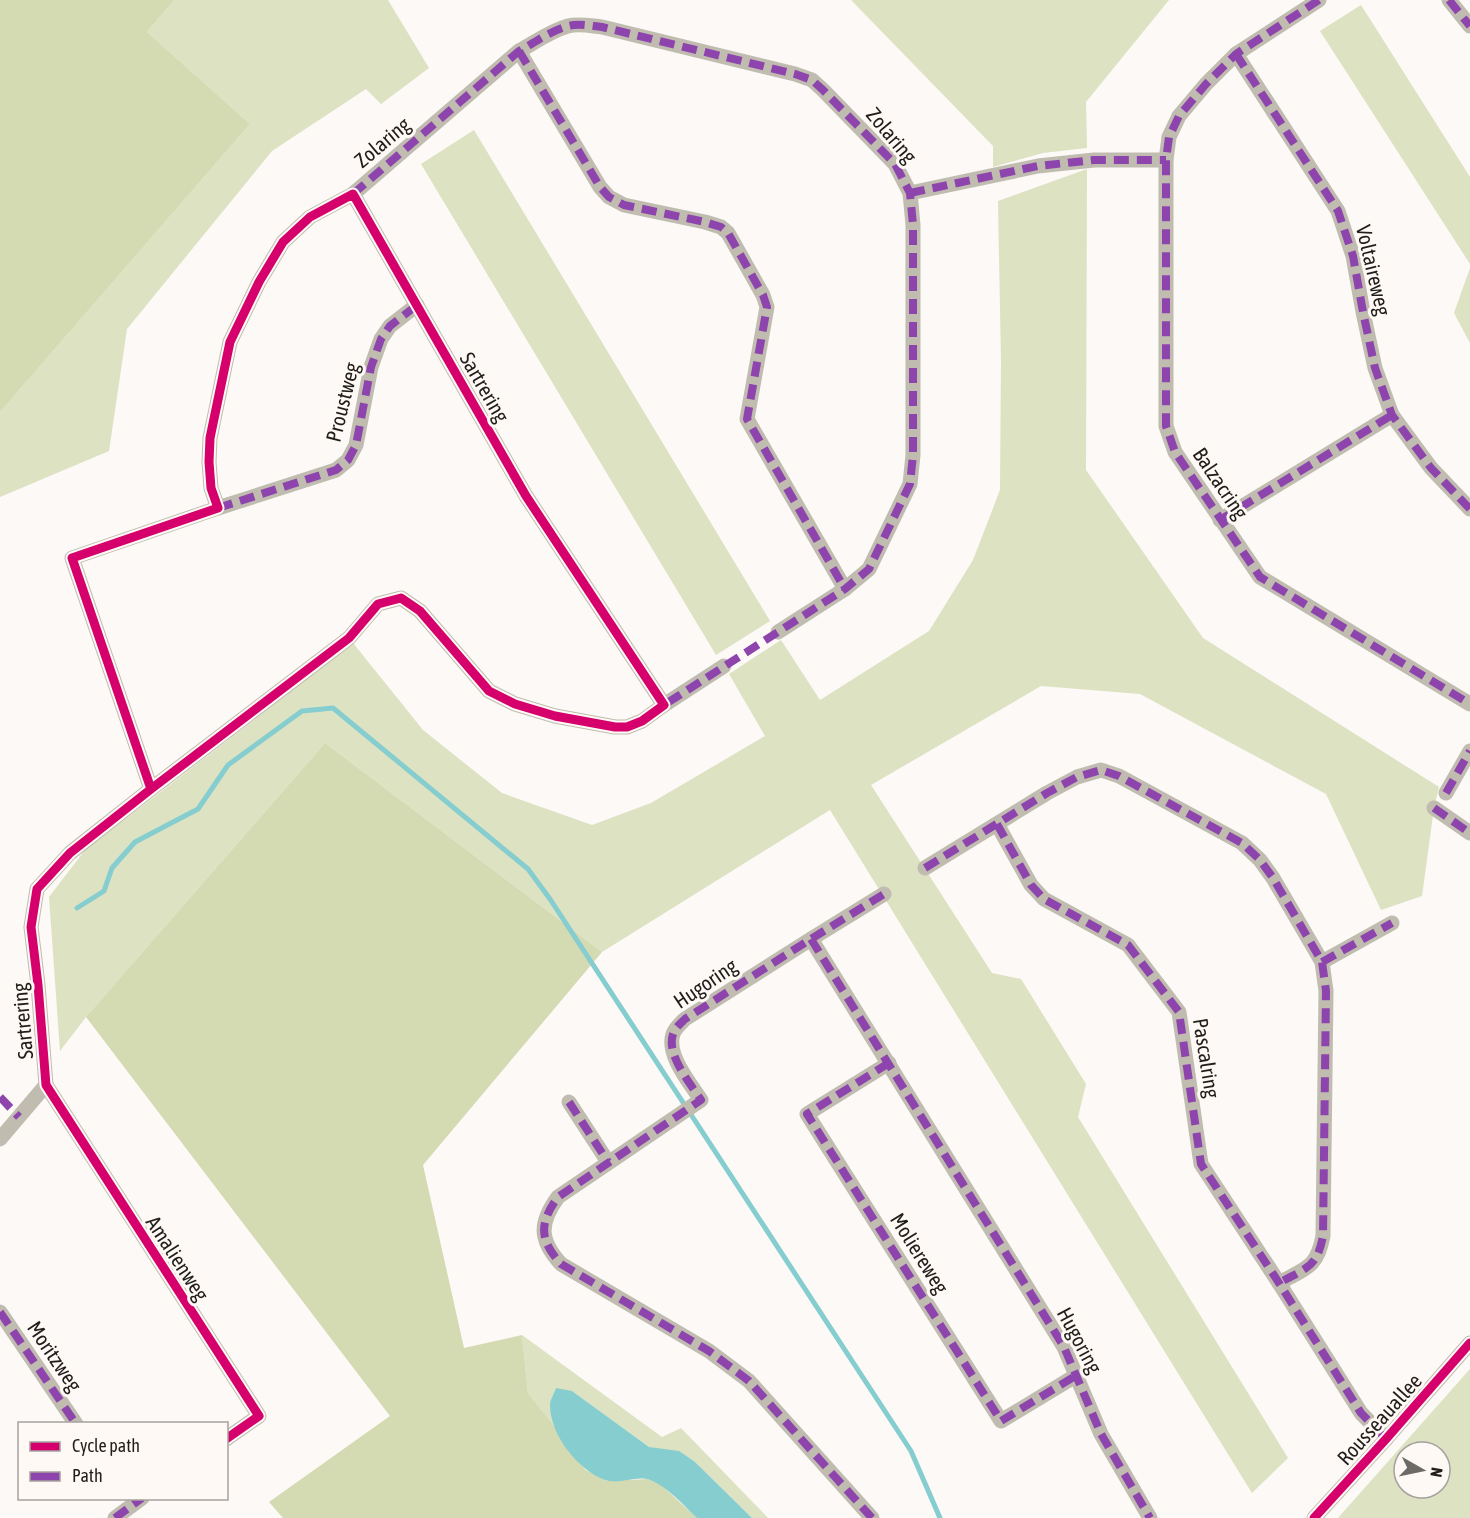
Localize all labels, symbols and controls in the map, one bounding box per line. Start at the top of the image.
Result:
street label: Zolaring [862,102,922,168]
street label: Zolaring [349,112,415,172]
street label: Voltaireweg [1352,222,1396,318]
street label: Sartrering [455,348,515,426]
street label: Proustweg [321,360,363,444]
street label: Balzacring [1189,443,1253,523]
street label: Hugoring [669,953,741,1013]
street label: Sartrering [7,982,37,1060]
street label: Pascalring [1189,1016,1225,1100]
street label: Moliereweg [886,1208,954,1298]
street label: Amalienweg [142,1211,214,1305]
street label: Hugoring [1053,1303,1107,1377]
street label: Moritzweg [23,1316,87,1396]
street label: Rousseauallee [1332,1368,1426,1470]
legend [18,1422,228,1500]
text: Cycle path [72,1435,140,1456]
north arrow [1392,1440,1452,1500]
text: Path [72,1465,103,1486]
text: N [1427,1466,1446,1478]

